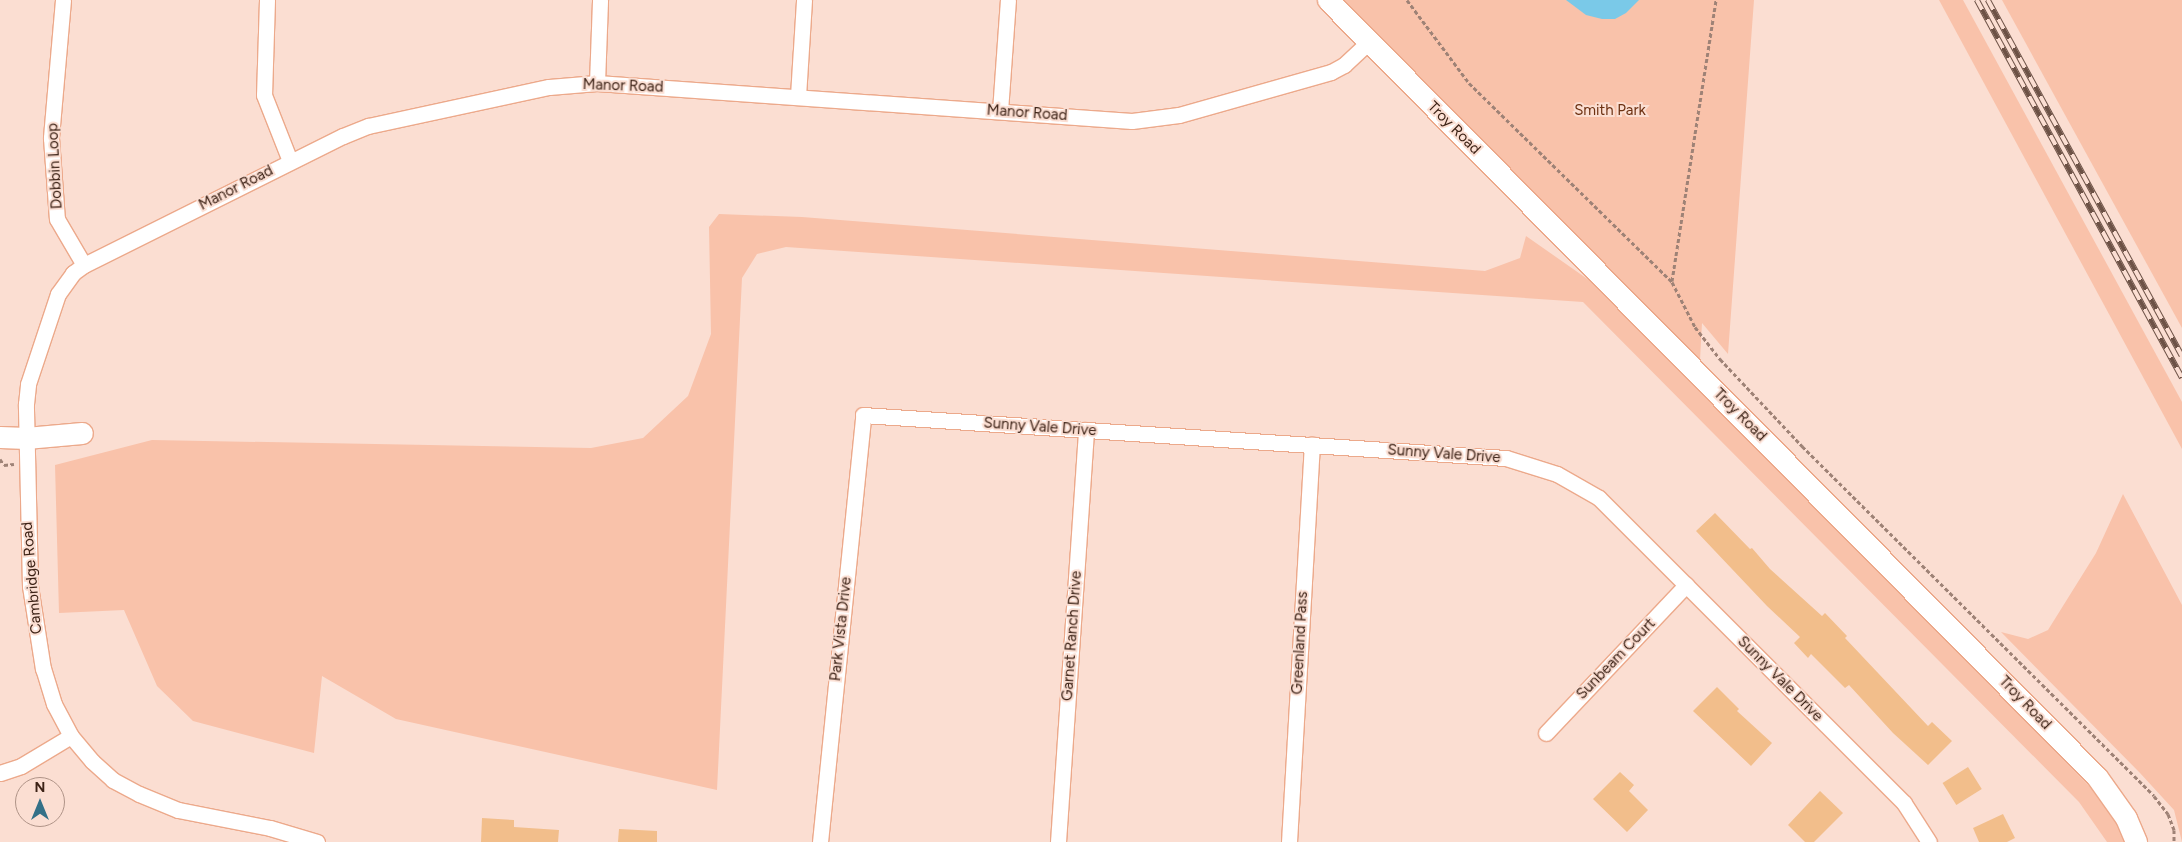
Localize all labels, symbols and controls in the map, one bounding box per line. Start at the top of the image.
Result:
street label: Manor Road [582,76,664,96]
street label: Troy Road [1424,98,1484,158]
street label: Manor Road [986,101,1068,125]
park label: Smith Park [1574,102,1646,120]
street label: Dobbin Loop [44,122,66,210]
street label: Manor Road [196,162,276,214]
street label: Troy Road [1710,385,1770,445]
street label: Sunny Vale Drive [983,414,1097,440]
street label: Sunny Vale Drive [1387,441,1501,467]
street label: Cambridge Road [18,521,46,635]
street label: Garnet Ranch Drive [1058,570,1086,702]
street label: Park Vista Drive [827,576,855,682]
street label: Greenland Pass [1288,591,1312,695]
street label: Sunbeam Court [1573,615,1659,703]
street label: Sunny Vale Drive [1734,633,1826,725]
street label: Troy Road [1995,673,2055,733]
north arrow [15,777,65,827]
text: N [35,779,45,796]

